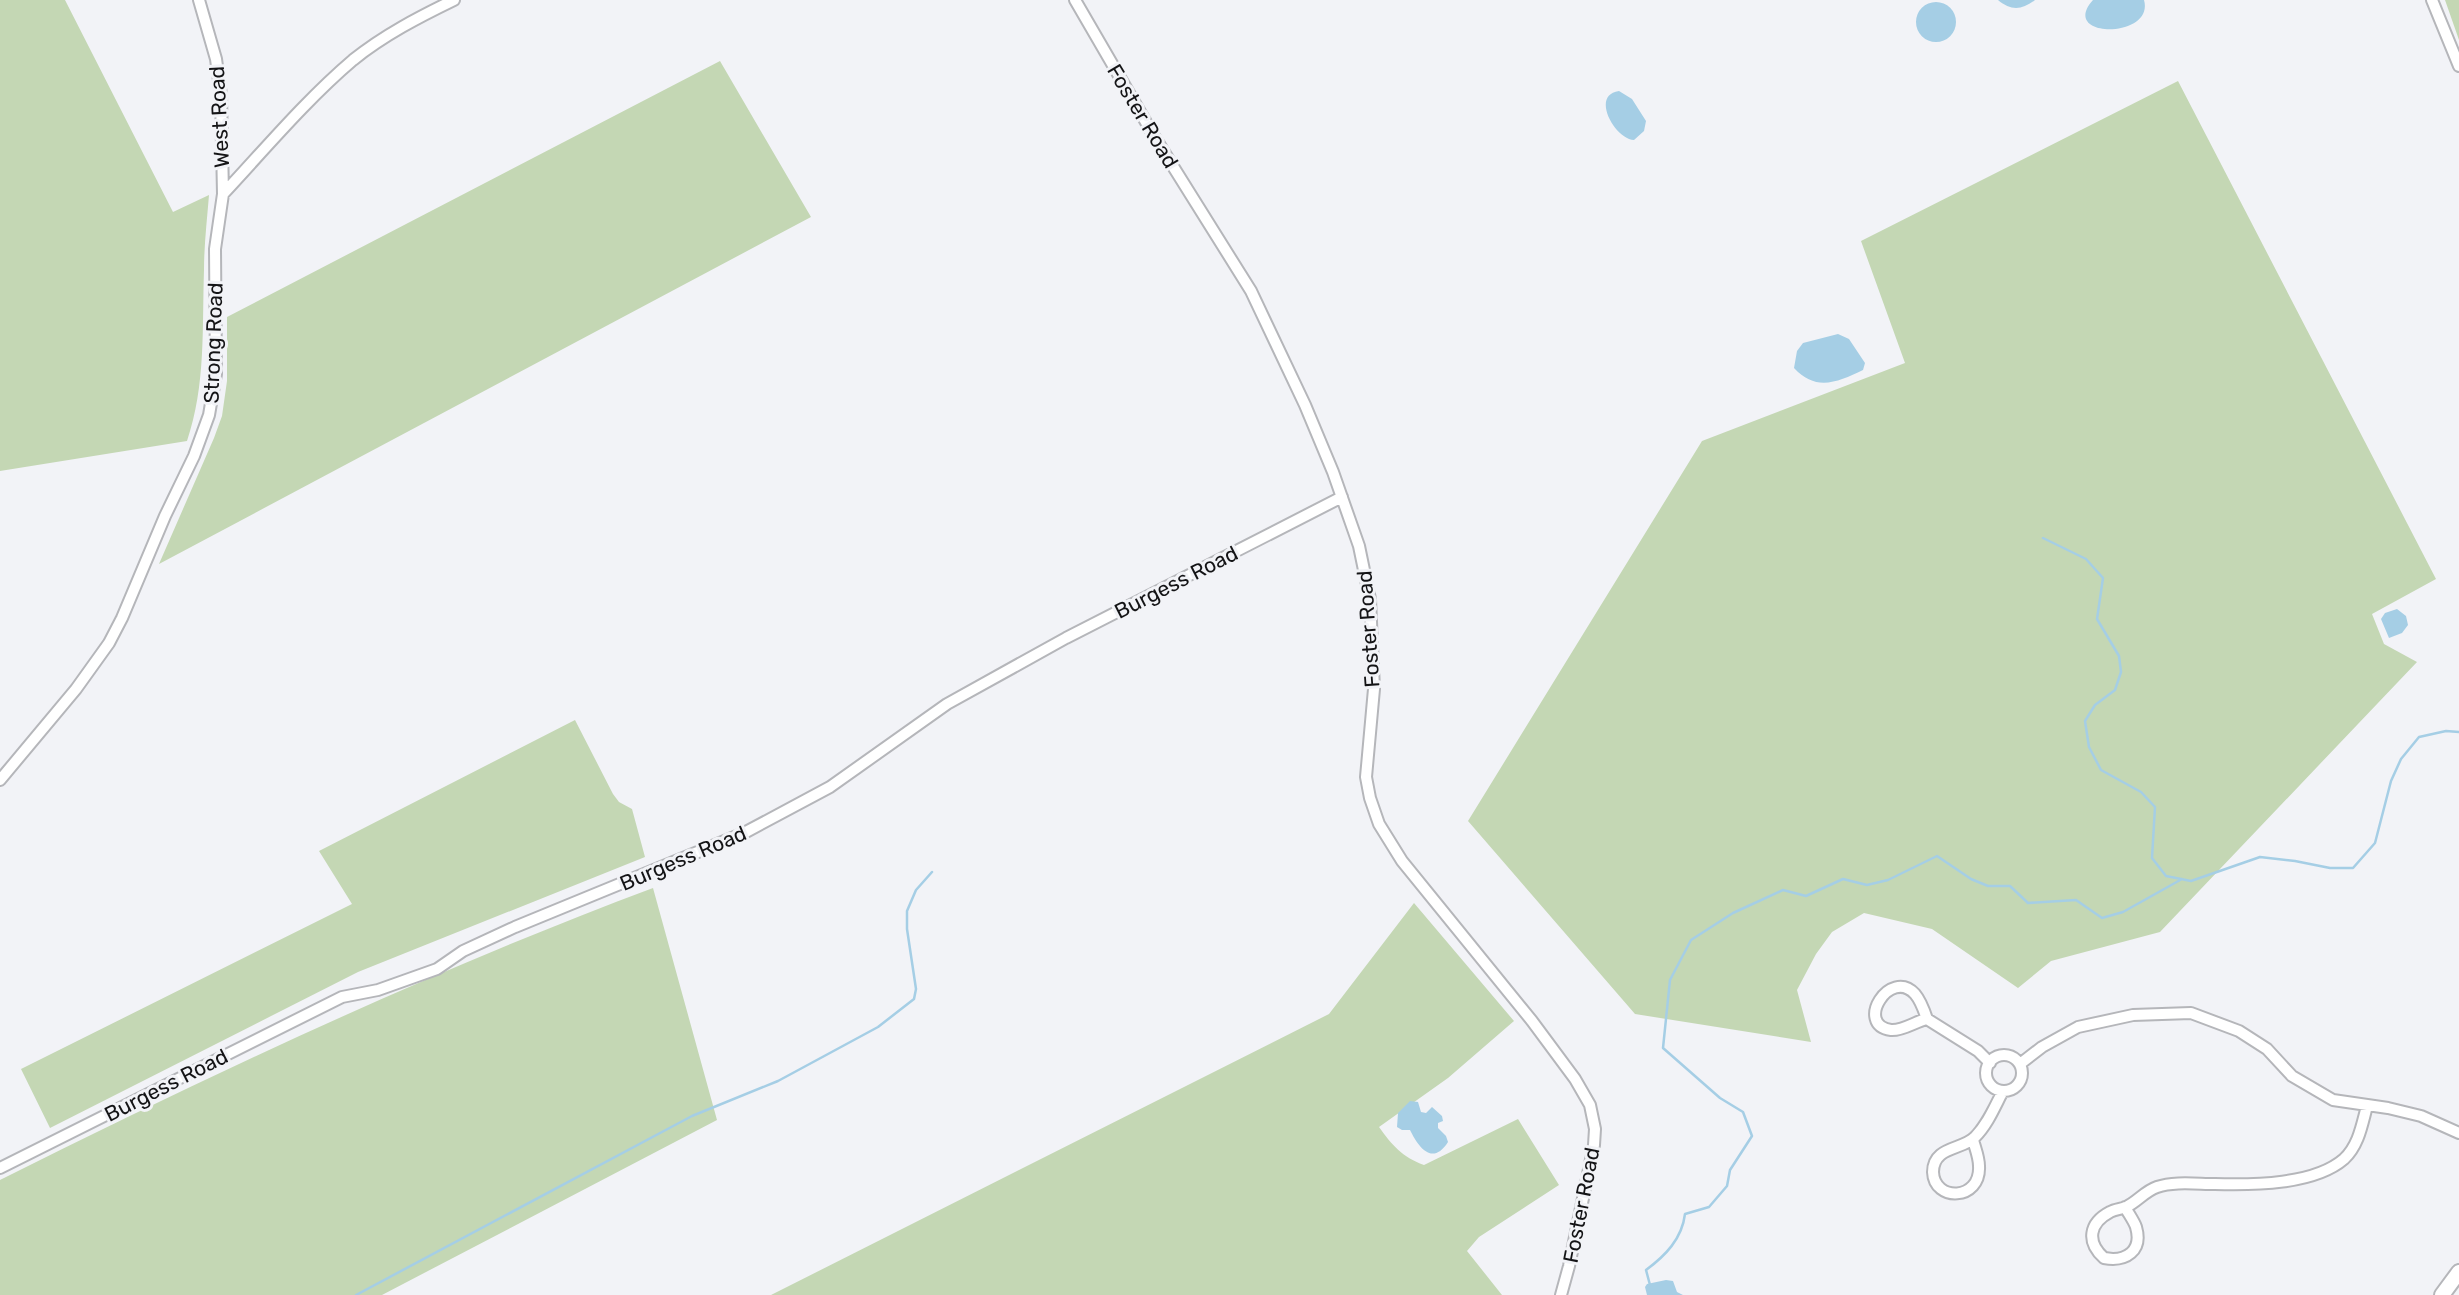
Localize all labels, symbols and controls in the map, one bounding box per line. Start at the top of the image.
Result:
street label: Foster Road [1102,59,1184,173]
street label: West Road [204,65,234,169]
street label: Strong Road [198,282,228,404]
street label: Burgess Road [1110,540,1242,624]
street label: Foster Road [1351,570,1385,688]
street label: Burgess Road [616,820,750,896]
street label: Burgess Road [100,1043,232,1127]
street label: Foster Road [1558,1145,1604,1265]

